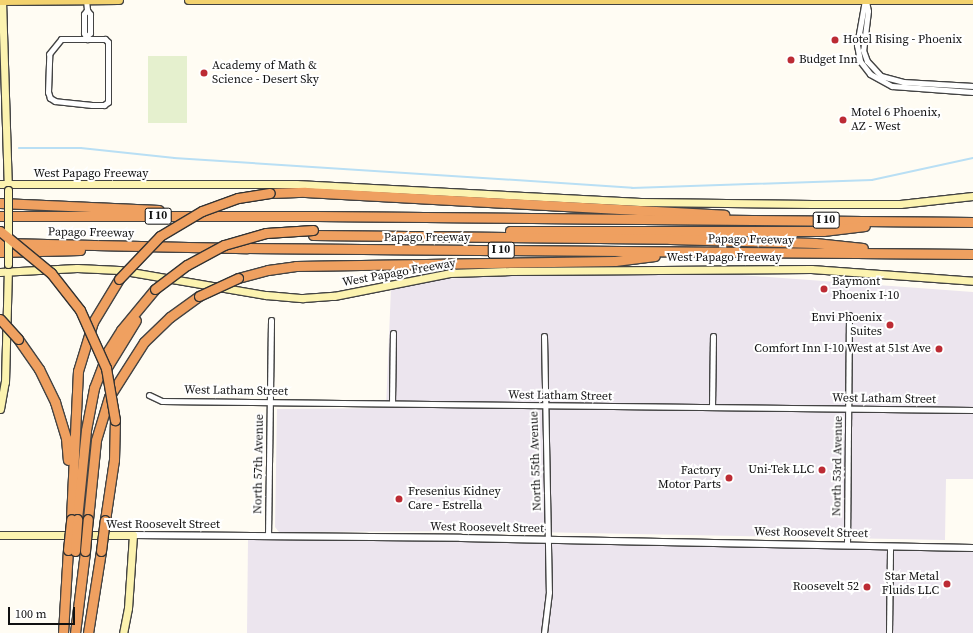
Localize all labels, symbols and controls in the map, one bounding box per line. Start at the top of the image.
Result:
place label: Hotel Rising - Phoenix [843,33,962,47]
marker: Hotel Rising - Phoenix [830,35,840,45]
place label: Budget Inn [799,53,858,67]
marker: Budget Inn [786,55,796,65]
place label: Academy of Math & Science - Desert Sky [212,59,319,87]
marker: Academy of Math & Science - Desert Sky [199,68,209,78]
place label: Motel 6 Phoenix, AZ - West [851,106,941,134]
marker: Motel 6 Phoenix, AZ - West [838,115,848,125]
street label: West Papago Freeway [34,167,148,181]
road number: I 10 [144,207,172,225]
road number: I 10 [812,211,840,229]
street label: Papago Freeway [48,225,134,241]
street label: Papago Freeway [384,231,470,245]
street label: Papago Freeway [708,232,794,248]
road number: I 10 [487,241,515,259]
street label: West Papago Freeway [667,251,781,265]
street label: West Papago Freeway [341,256,457,290]
place label: Baymont Phoenix I-10 [832,275,899,303]
marker: Baymont Phoenix I-10 [819,284,829,294]
place label: Envi Phoenix Suites [811,311,882,339]
marker: Envi Phoenix Suites [885,320,895,330]
place label: Comfort Inn I-10 West at 51st Ave [754,342,931,356]
marker: Comfort Inn I-10 West at 51st Ave [934,344,944,354]
street label: West Latham Street [184,383,288,399]
street label: West Latham Street [508,388,612,404]
street label: West Latham Street [832,391,936,407]
street label: North 55th Avenue [527,411,545,511]
street label: North 57th Avenue [251,414,267,514]
street label: North 53rd Avenue [830,416,846,516]
place label: Uni-Tek LLC [748,463,814,477]
place label: Factory Motor Parts [658,464,721,492]
marker: Uni-Tek LLC [817,465,827,475]
marker: Factory Motor Parts [724,473,734,483]
place label: Fresenius Kidney Care - Estrella [408,485,501,513]
marker: Fresenius Kidney Care - Estrella [393,493,405,505]
street label: West Roosevelt Street [106,518,220,532]
street label: West Roosevelt Street [430,520,544,536]
street label: West Roosevelt Street [754,525,868,541]
place label: Star Metal Fluids LLC [882,570,939,598]
marker: Star Metal Fluids LLC [942,579,952,589]
place label: Roosevelt 52 [793,580,859,594]
marker: Roosevelt 52 [862,582,872,592]
scale bar [10,599,77,625]
text: 100 m [15,606,47,622]

